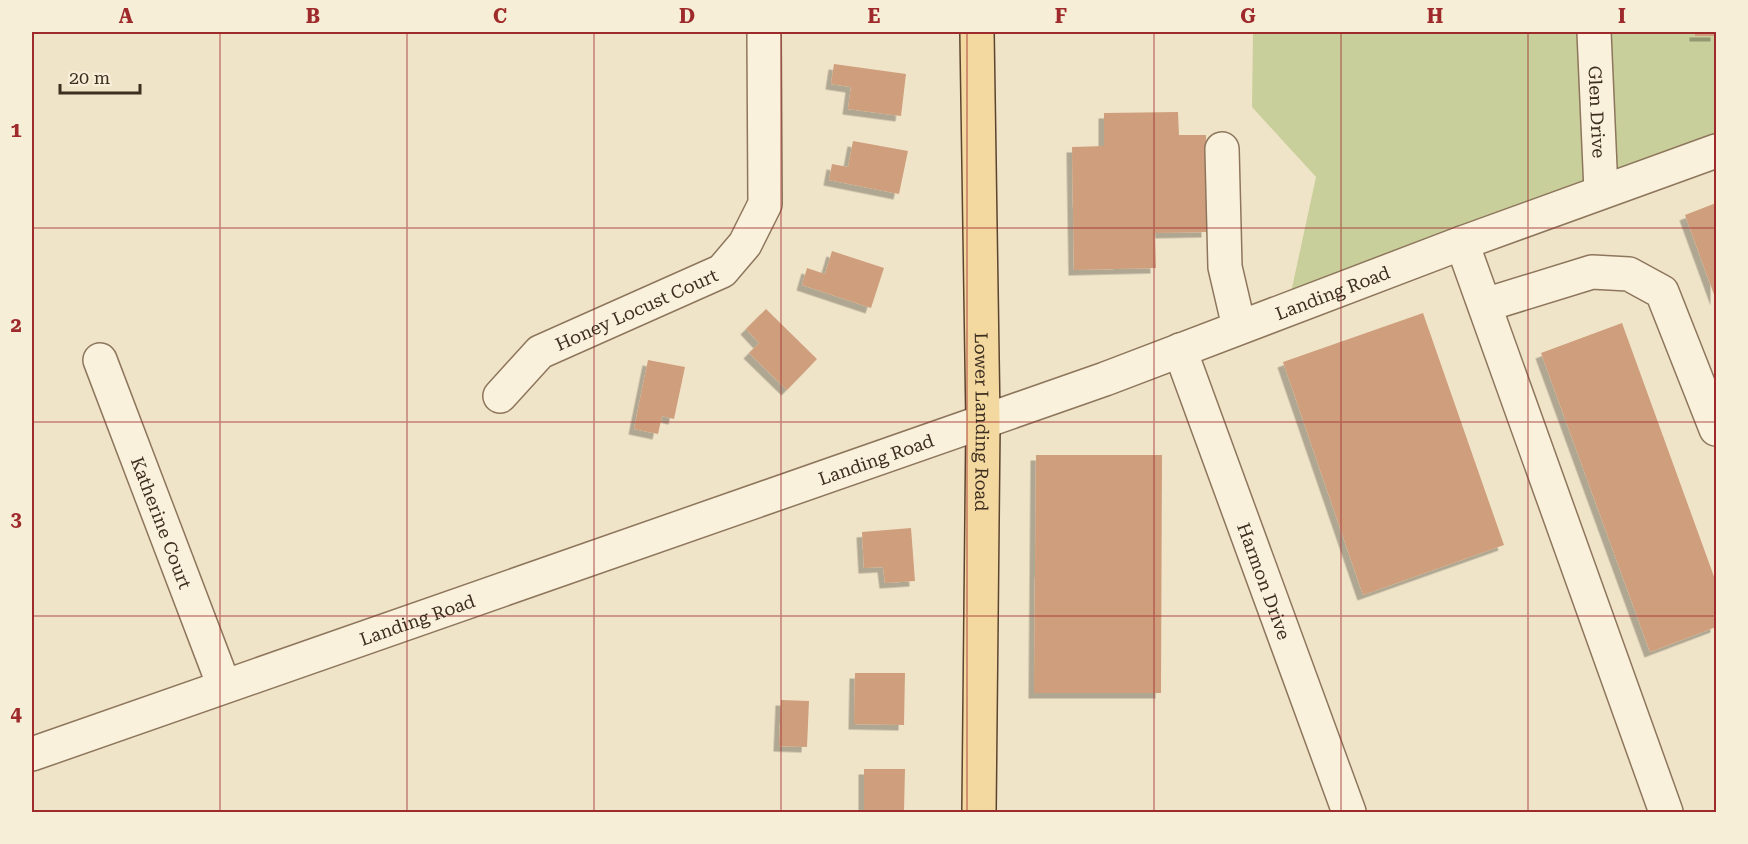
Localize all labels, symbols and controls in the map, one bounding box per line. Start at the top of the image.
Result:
text: A [119,4,134,28]
text: B [306,4,320,28]
text: C [493,4,507,28]
text: D [679,4,695,28]
text: E [868,4,881,28]
text: F [1055,4,1067,28]
text: G [1240,4,1256,28]
text: H [1427,4,1443,28]
text: I [1618,4,1626,28]
scale bar [60,57,140,95]
street label: Glen Drive [1585,65,1610,159]
text: 20 m [69,67,110,88]
text: 1 [10,118,22,142]
street label: Landing Road [1272,261,1393,324]
street label: Honey Locust Court [552,264,721,354]
text: 2 [10,313,22,337]
street label: Lower Landing Road [971,332,994,512]
street label: Landing Road [816,429,937,489]
street label: Katherine Court [127,454,197,592]
text: 3 [10,507,22,531]
street label: Harmon Drive [1234,520,1295,642]
street label: Landing Road [357,589,478,649]
text: 4 [10,702,22,726]

